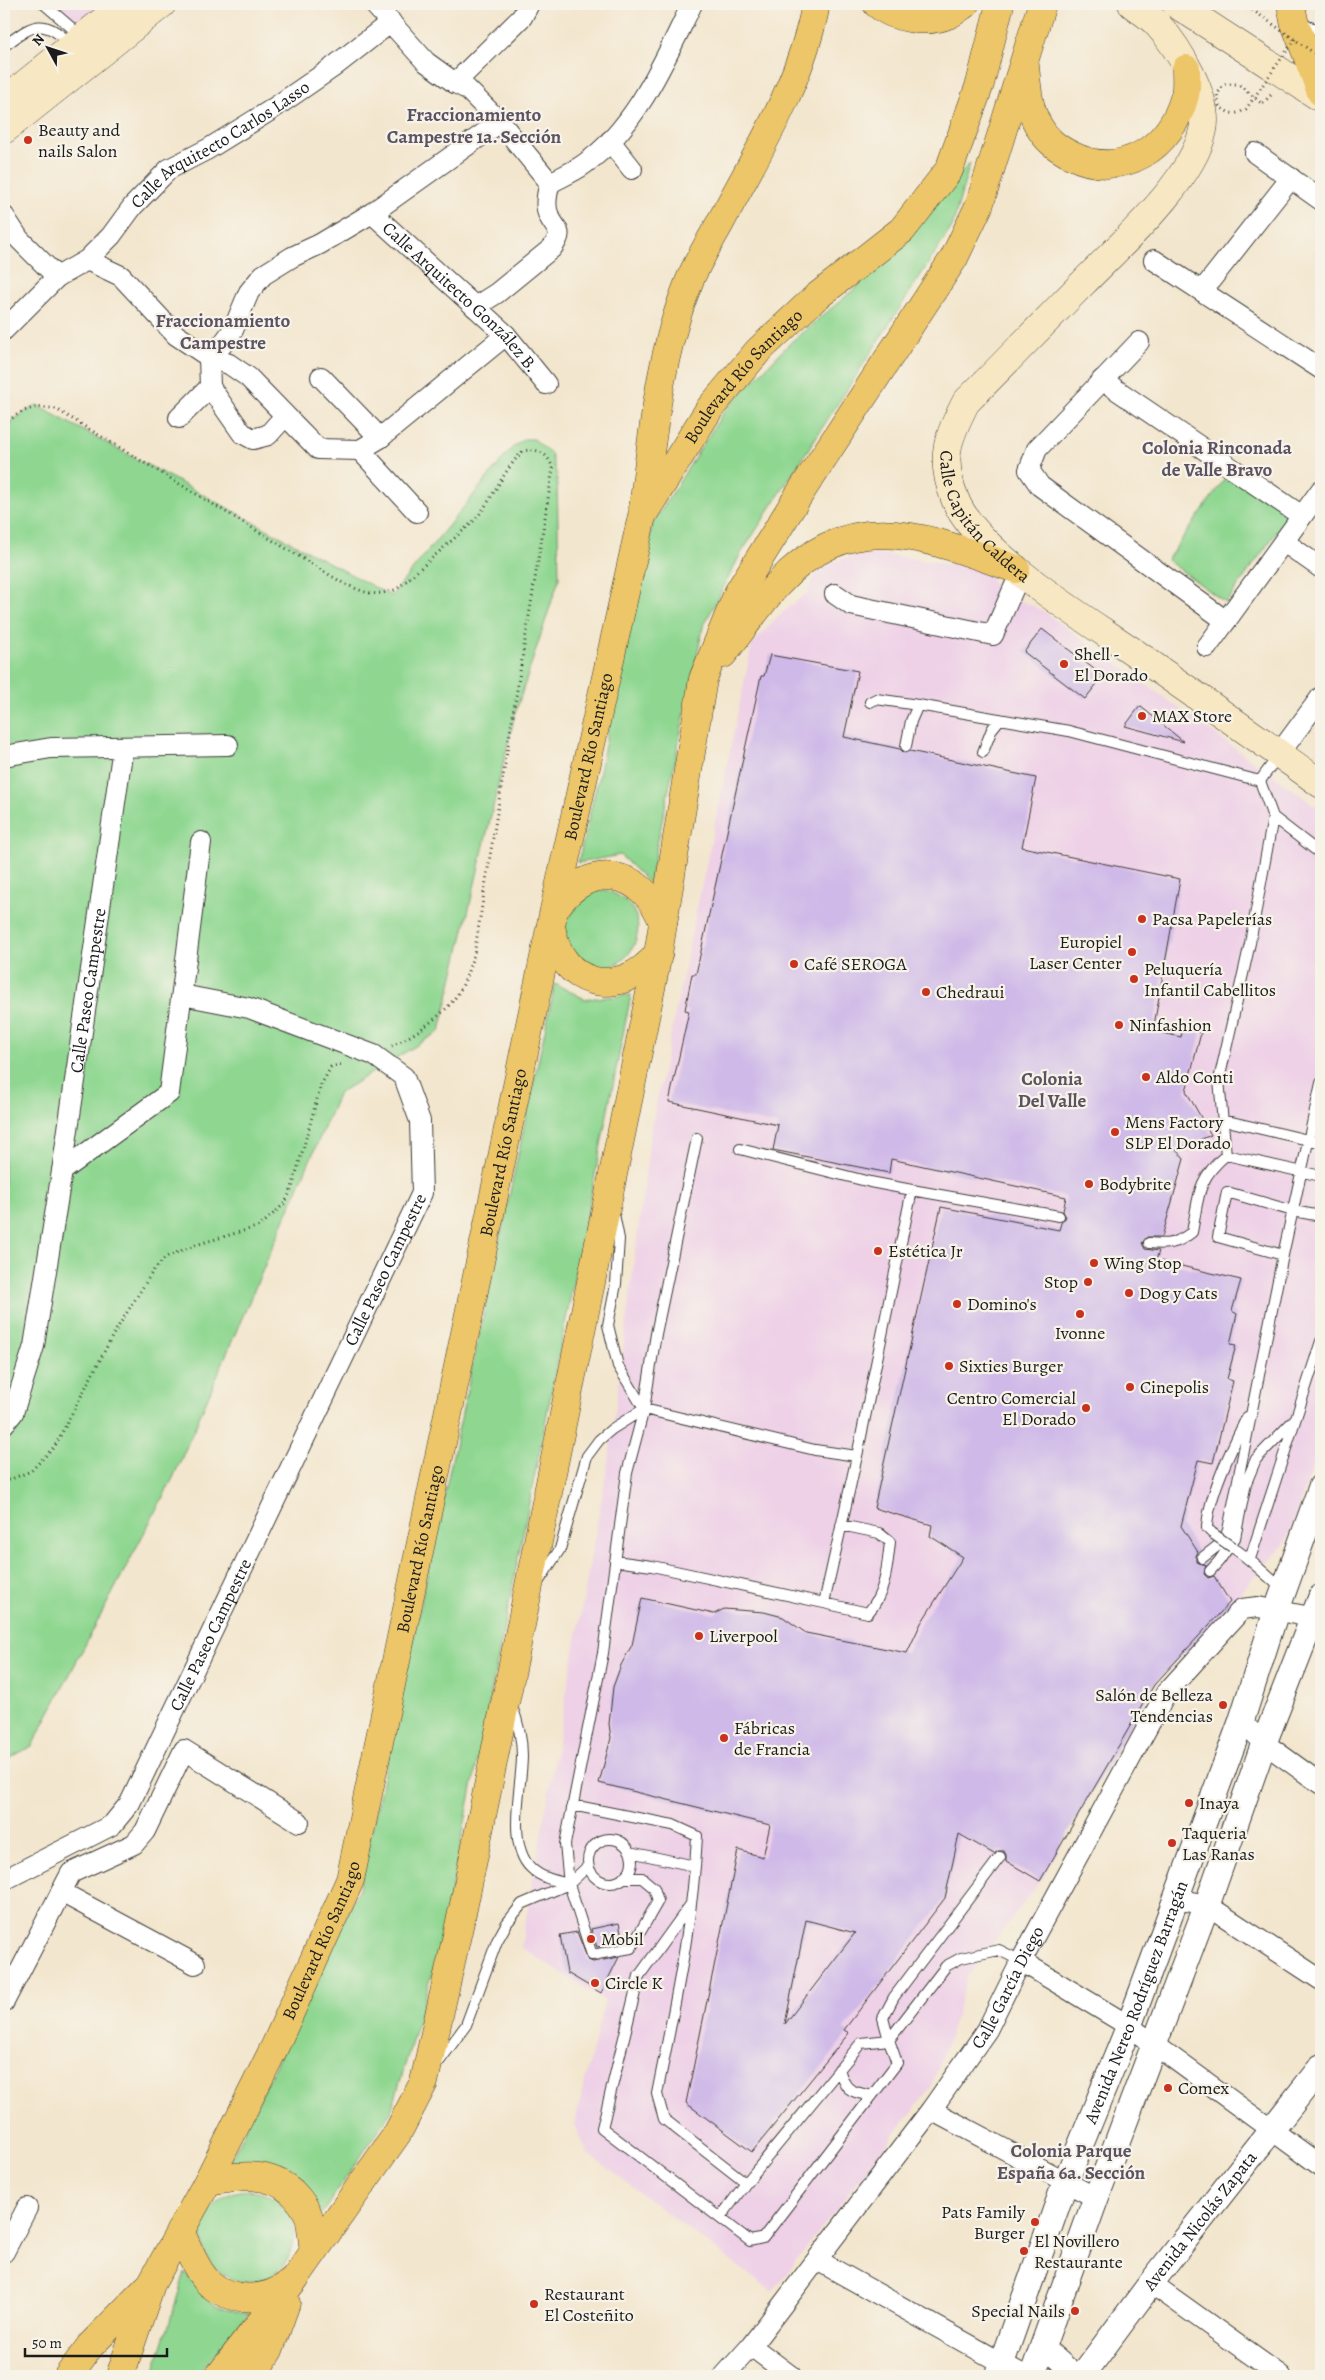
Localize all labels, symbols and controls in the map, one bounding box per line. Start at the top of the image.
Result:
north arrow [22,22,72,72]
text: N [28,30,49,50]
street label: Calle Arquitecto Carlos Lasso [125,75,314,214]
district label: Fraccionamiento Campestre 1a. Sección [387,102,561,150]
place label: Beauty and nails Salon [38,118,121,163]
marker: Beauty and nails Salon [22,134,34,146]
street label: Calle Arquitecto González B. [377,216,544,377]
street label: Boulevard Río Santiago [679,303,808,448]
district label: Fraccionamiento Campestre [156,308,291,356]
district label: Colonia Rinconada de Valle Bravo [1142,435,1293,483]
street label: Calle Capitán Caldera [934,450,1036,589]
place label: Shell - El Dorado [1074,642,1148,687]
marker: Shell - El Dorado [1058,658,1070,670]
street label: Boulevard Río Santiago [558,670,619,843]
place label: MAX Store [1152,704,1232,728]
marker: MAX Store [1136,710,1148,722]
street label: Calle Paseo Campestre [64,907,112,1074]
place label: Pacsa Papelerías [1152,907,1272,931]
marker: Pacsa Papelerías [1136,913,1148,925]
place label: Europiel Laser Center [1029,930,1123,975]
marker: Europiel Laser Center [1126,946,1138,958]
place label: Café SEROGA [804,952,907,976]
place label: Peluquería Infantil Cabellitos [1144,957,1276,1002]
marker: Café SEROGA [788,958,800,970]
marker: Peluquería Infantil Cabellitos [1128,973,1140,985]
place label: Chedraui [936,980,1005,1004]
marker: Chedraui [920,986,932,998]
place label: Ninfashion [1129,1013,1212,1037]
marker: Ninfashion [1113,1019,1125,1031]
place label: Aldo Conti [1155,1065,1234,1089]
street label: Boulevard Río Santiago [474,1066,532,1239]
district label: Colonia Del Valle [1018,1066,1086,1114]
marker: Aldo Conti [1140,1071,1152,1083]
place label: Mens Factory SLP El Dorado [1125,1110,1231,1155]
marker: Mens Factory SLP El Dorado [1109,1126,1121,1138]
place label: Bodybrite [1099,1172,1171,1196]
marker: Bodybrite [1083,1178,1095,1190]
street label: Calle Paseo Campestre [339,1189,432,1350]
place label: Estética Jr [888,1239,963,1263]
marker: Estética Jr [872,1245,884,1257]
place label: Wing Stop [1103,1251,1182,1275]
marker: Wing Stop [1088,1257,1100,1269]
place label: Stop [1044,1270,1078,1294]
marker: Stop [1082,1276,1094,1288]
place label: Dog y Cats [1139,1281,1218,1305]
marker: Dog y Cats [1123,1287,1135,1299]
place label: Domino's [967,1292,1037,1316]
marker: Domino's [951,1298,963,1310]
marker: Ivonne [1074,1308,1086,1320]
place label: Ivonne [1055,1321,1105,1345]
place label: Sixties Burger [959,1354,1063,1378]
marker: Sixties Burger [943,1360,955,1372]
place label: Cinepolis [1140,1375,1209,1399]
marker: Cinepolis [1124,1381,1136,1393]
place label: Centro Comercial El Dorado [947,1386,1077,1431]
marker: Centro Comercial El Dorado [1080,1402,1092,1414]
street label: Boulevard Río Santiago [390,1463,449,1635]
street label: Calle Paseo Campestre [164,1555,257,1715]
place label: Liverpool [709,1624,778,1648]
marker: Liverpool [693,1630,705,1642]
place label: Salón de Belleza Tendencias [1095,1683,1214,1728]
marker: Salón de Belleza Tendencias [1217,1699,1229,1711]
place label: Fábricas de Francia [734,1716,811,1761]
marker: Fábricas de Francia [718,1732,730,1744]
place label: Inaya [1199,1791,1240,1815]
marker: Inaya [1183,1797,1195,1809]
place label: Taqueria Las Ranas [1182,1821,1255,1866]
marker: Taqueria Las Ranas [1166,1837,1178,1849]
street label: Boulevard Río Santiago [276,1859,366,2024]
street label: Avenida Nereo Rodríguez Barragán [1078,1877,1194,2128]
street label: Calle García Diego [965,1922,1050,2054]
place label: Mobil [601,1927,644,1951]
marker: Mobil [585,1933,597,1945]
place label: Circle K [605,1971,663,1995]
marker: Circle K [589,1977,601,1989]
place label: Comex [1178,2076,1230,2100]
marker: Comex [1162,2082,1174,2094]
district label: Colonia Parque España 6a. Sección [997,2138,1146,2186]
street label: Avenida Nicolás Zapata [1137,2146,1263,2296]
place label: Pats Family Burger [941,2200,1026,2245]
marker: Pats Family Burger [1029,2216,1041,2228]
place label: El Novillero Restaurante [1034,2229,1123,2274]
marker: El Novillero Restaurante [1018,2245,1030,2257]
place label: Restaurant El Costeñito [544,2282,634,2327]
marker: Restaurant El Costeñito [528,2298,540,2310]
place label: Special Nails [971,2299,1065,2323]
marker: Special Nails [1069,2305,1081,2317]
scale bar [25,2325,168,2357]
text: 50 m [32,2333,62,2353]

